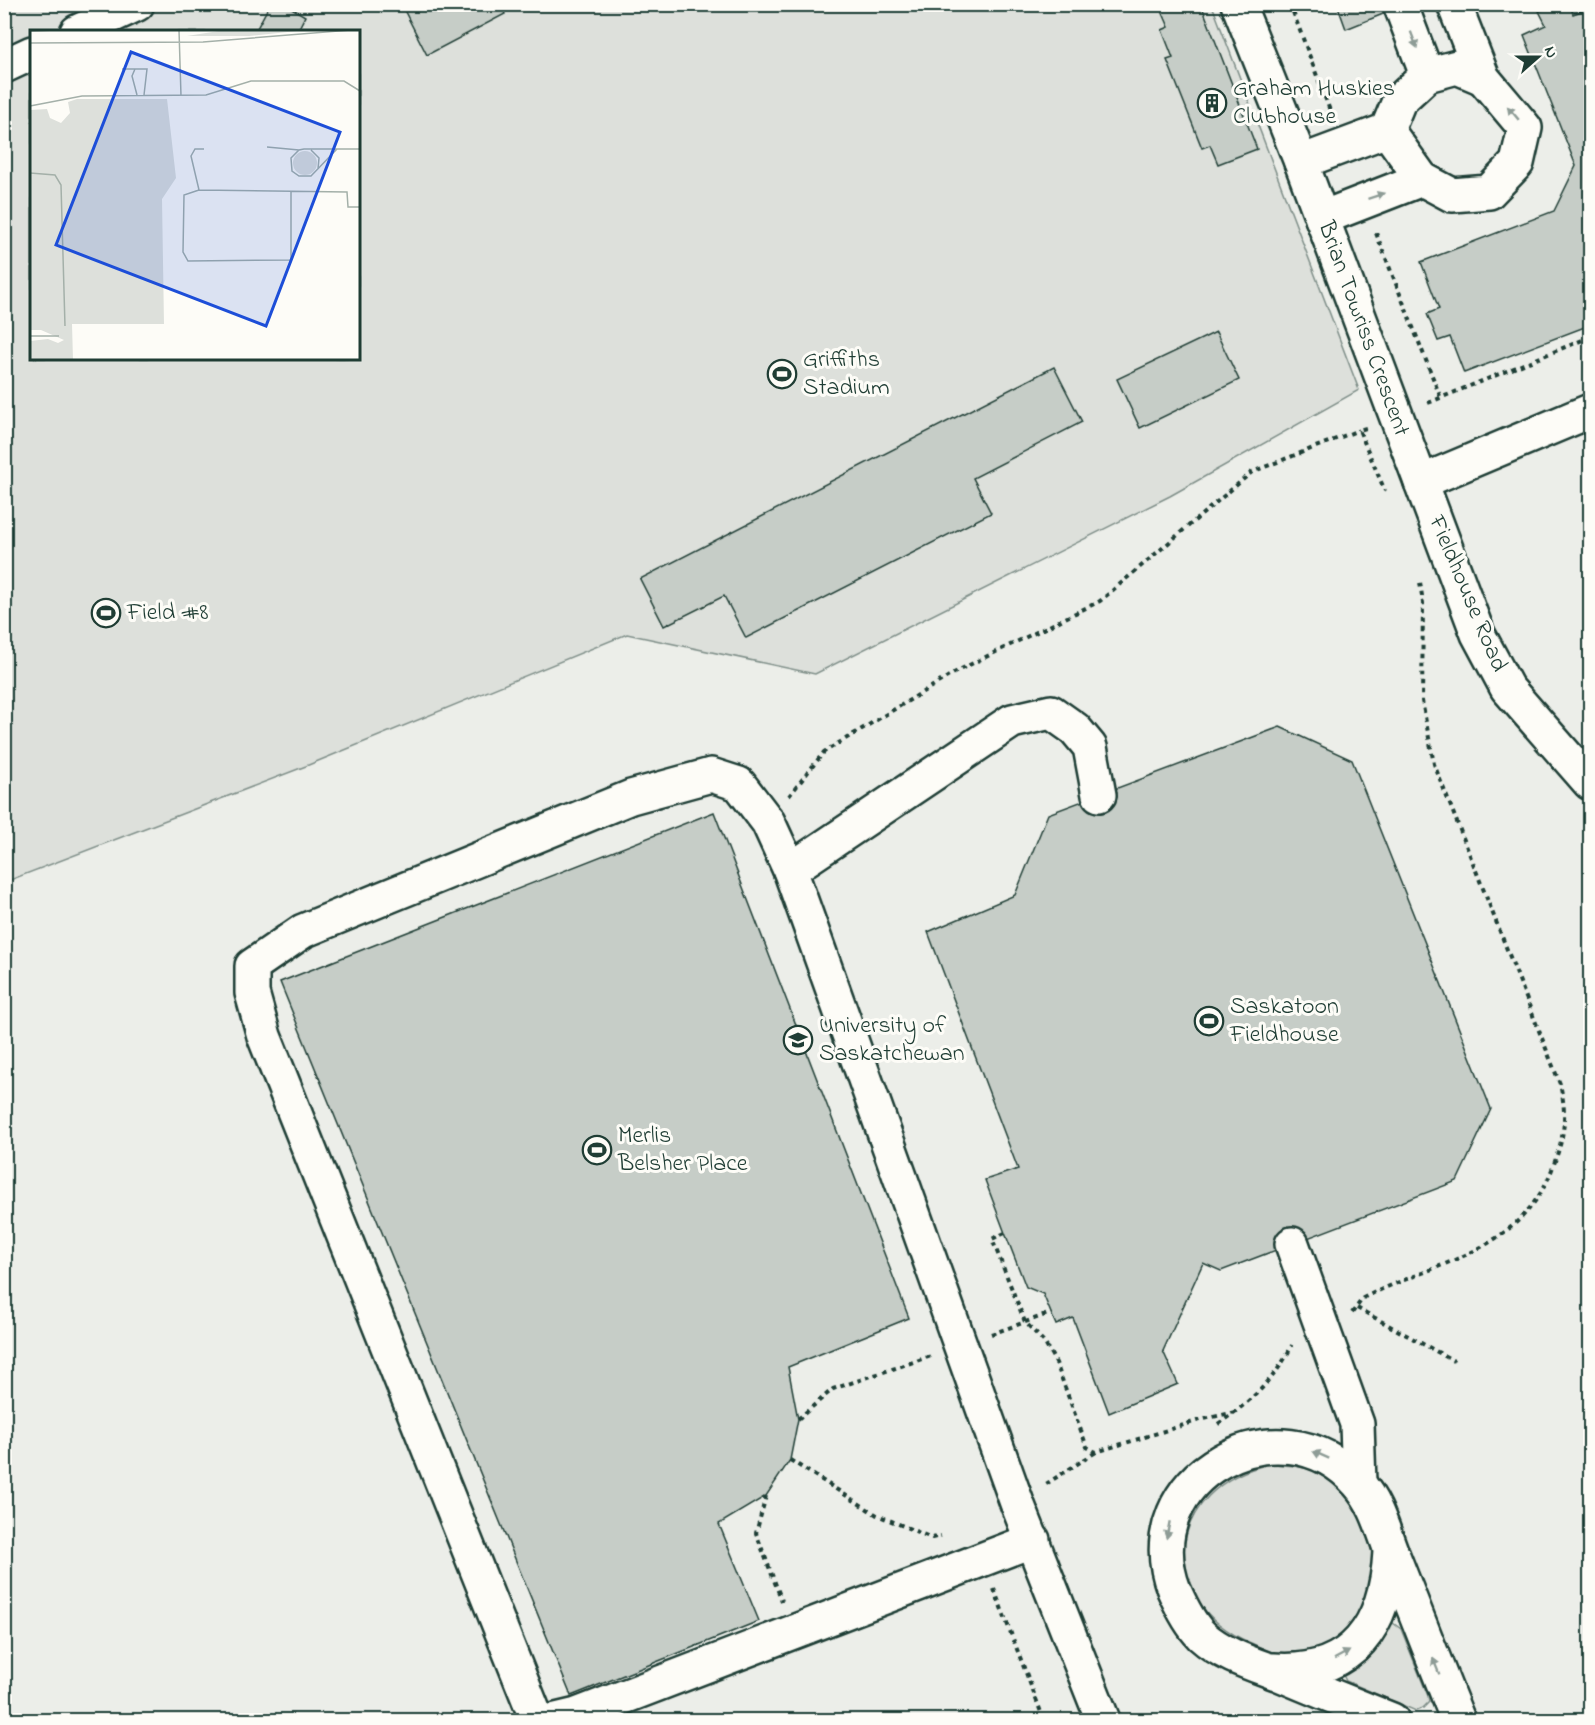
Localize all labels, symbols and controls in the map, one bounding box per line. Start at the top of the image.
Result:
north arrow [1508,27,1568,87]
inset map [30,30,360,360]
one-way arrow [1410,31,1419,49]
text: N [1537,43,1563,62]
place label: Graham Huskies Clubhouse [1233,72,1395,135]
building icon: Graham Huskies Clubhouse [1196,87,1228,119]
one-way arrow [1506,105,1519,121]
one-way arrow [1367,190,1385,200]
street label: Brian Towriss Crescent [1307,216,1418,442]
place label: Griffiths Stadium [803,343,890,406]
sports icon: Griffiths Stadium [766,358,798,390]
street label: Fieldhouse Road [1418,509,1516,678]
place label: Field #8 [126,596,209,631]
sports icon: Field #8 [90,597,122,629]
place label: Saskatoon Fieldhouse [1229,990,1339,1053]
sports icon: Saskatoon Fieldhouse [1193,1005,1225,1037]
place label: University of Saskatchewan [819,1009,964,1072]
school or university icon: University of Saskatchewan [782,1024,814,1056]
place label: Merlis Belsher Place [617,1119,748,1182]
sports icon: Merlis Belsher Place [581,1134,613,1166]
one-way arrow [1312,1450,1330,1460]
one-way arrow [1163,1521,1172,1540]
one-way arrow [1334,1650,1351,1660]
one-way arrow [1431,1657,1441,1675]

